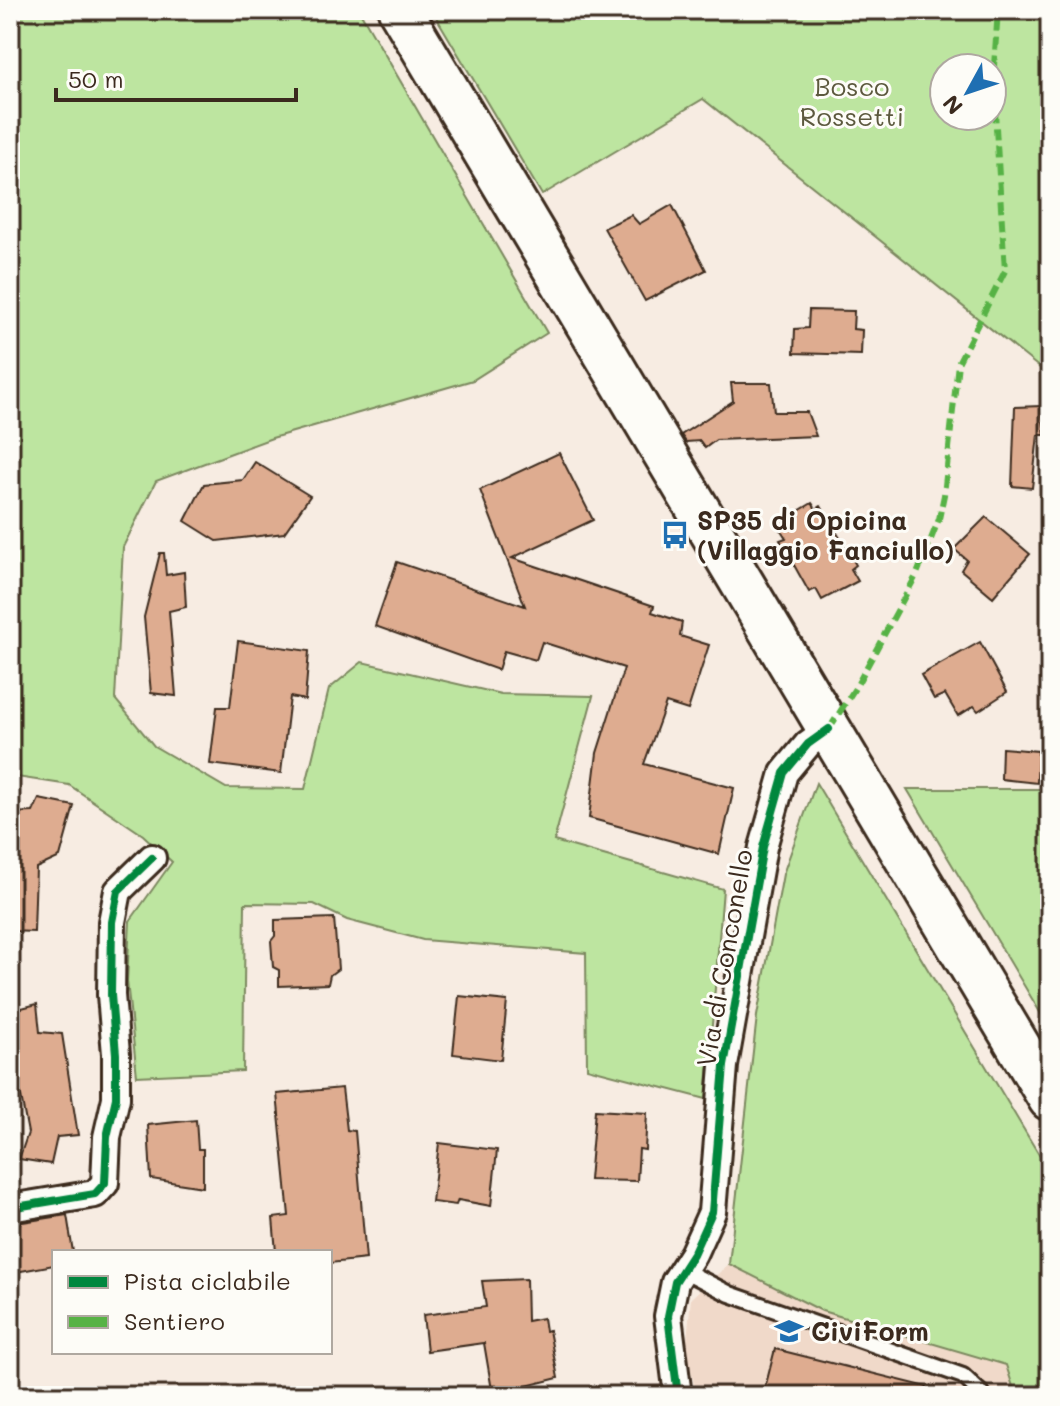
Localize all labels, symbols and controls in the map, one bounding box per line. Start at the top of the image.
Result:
scale bar [56,52,296,102]
north arrow [928,52,1008,132]
text: 50 m [68,63,124,94]
park label: Bosco Rossetti [800,69,904,133]
text: N [936,89,969,121]
place label: SP35 di Opicina (Villaggio Fanciullo) [697,503,954,567]
bus stop icon: SP35 di Opicina (Villaggio Fanciullo) [660,520,690,550]
street label: Via di Conconello [688,847,760,1069]
legend [52,1250,332,1354]
text: Pista ciclabile [124,1265,291,1296]
text: Sentiero [124,1305,225,1336]
place label: CiviForm [811,1314,929,1348]
school or university icon: CiviForm [774,1316,804,1346]

